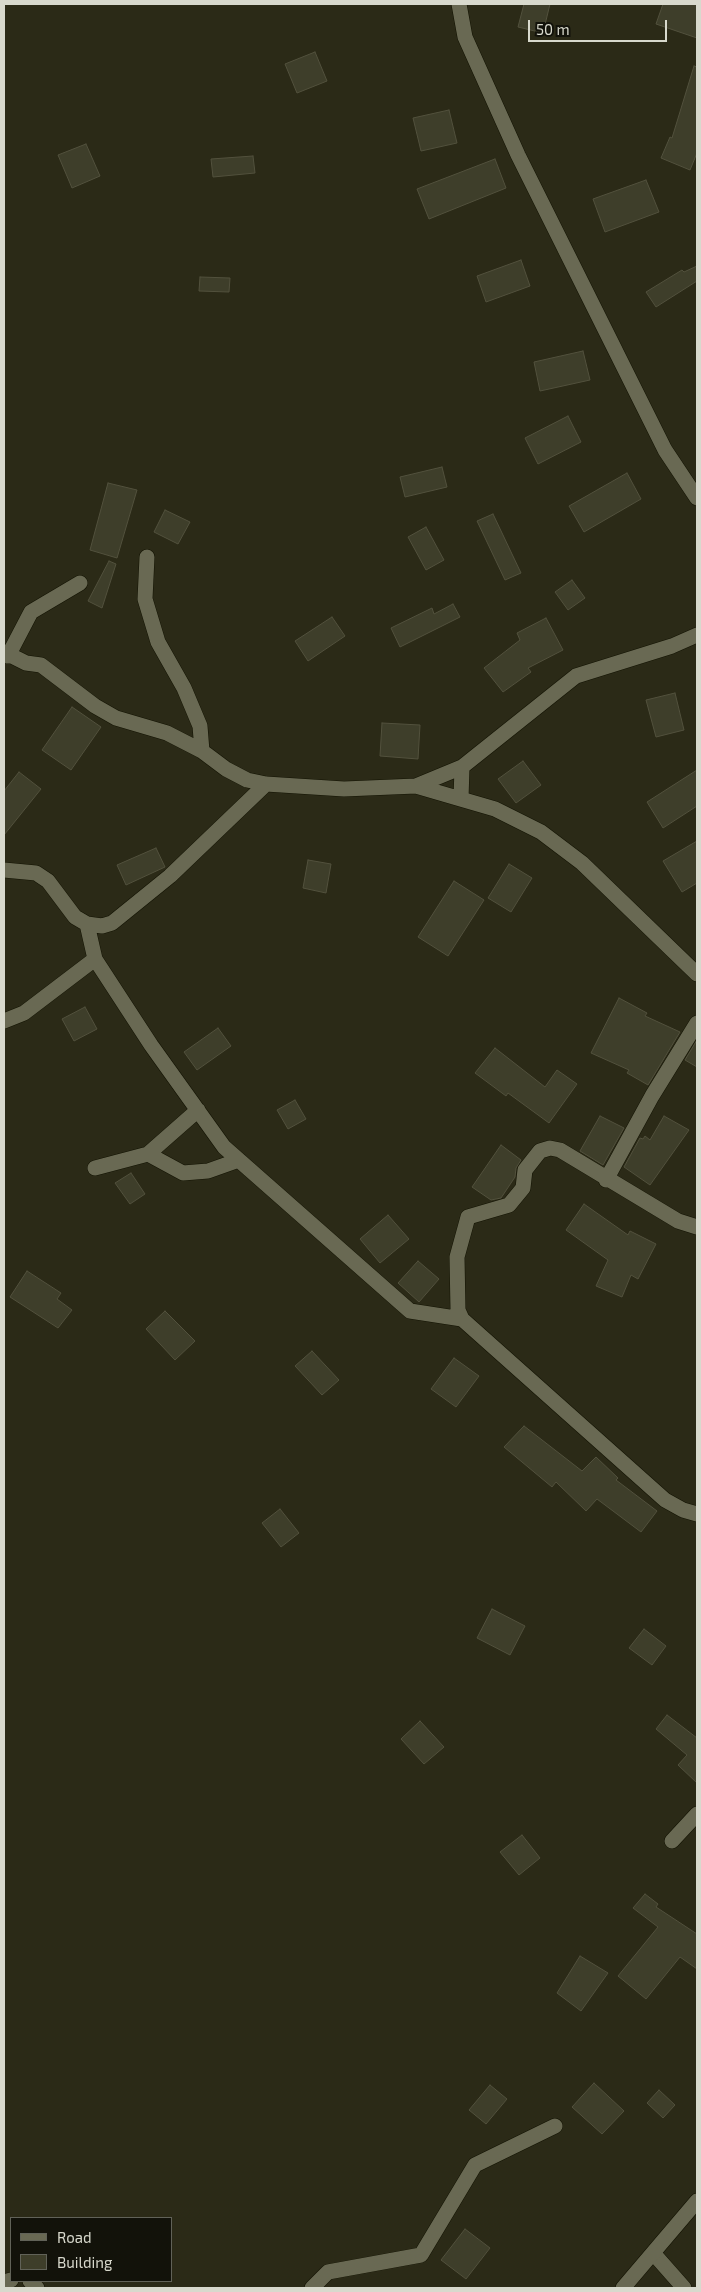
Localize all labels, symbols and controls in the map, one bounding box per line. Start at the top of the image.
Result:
scale bar [531,10,670,42]
text: 50 m [536,20,570,38]
legend [10,2217,172,2282]
text: Road [57,2228,92,2246]
text: Building [57,2253,112,2271]

